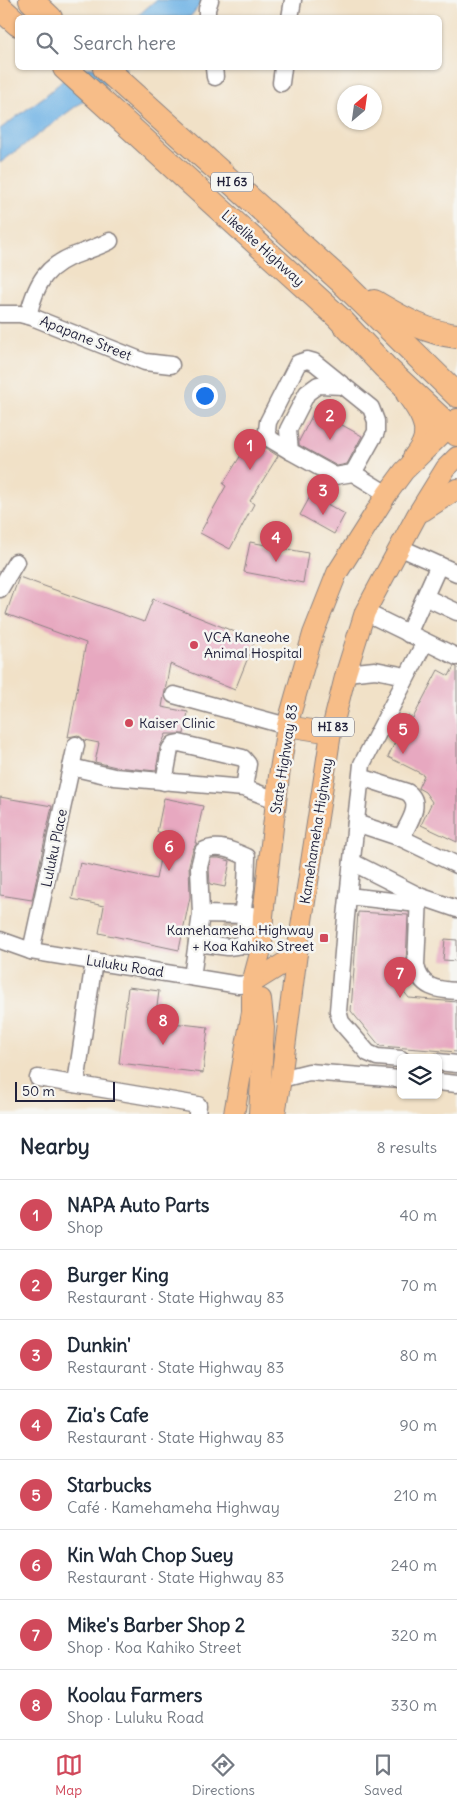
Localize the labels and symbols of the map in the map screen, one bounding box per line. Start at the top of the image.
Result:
north arrow [337,85,382,130]
road number: HI 63 [211,172,253,192]
street label: Likelike Highway [218,206,308,290]
street label: Apapane Street [38,311,135,365]
your location [192,383,218,409]
pin: 2 [314,399,346,440]
pin: 1 [234,429,266,470]
pin: 3 [307,474,339,515]
pin: 4 [260,521,292,562]
place label: VCA Kaneohe Animal Hospital [204,628,302,662]
marker: VCA Kaneohe Animal Hospital [188,639,200,651]
street label: State Highway 83 [266,703,302,815]
pin: 5 [387,713,419,754]
place label: Kaiser Clinic [139,714,216,732]
marker: Kaiser Clinic [123,717,135,729]
road number: HI 83 [312,718,354,736]
street label: Kamehameha Highway [296,757,336,905]
street label: Luluku Place [37,807,71,889]
pin: 6 [153,830,185,871]
place label: Kamehameha Highway + Koa Kahiko Street [166,921,314,955]
marker: Kamehameha Highway + Koa Kahiko Street [318,932,330,944]
street label: Luluku Road [85,951,165,981]
pin: 7 [384,957,416,998]
pin: 8 [147,1004,179,1045]
scale bar [15,1079,115,1102]

